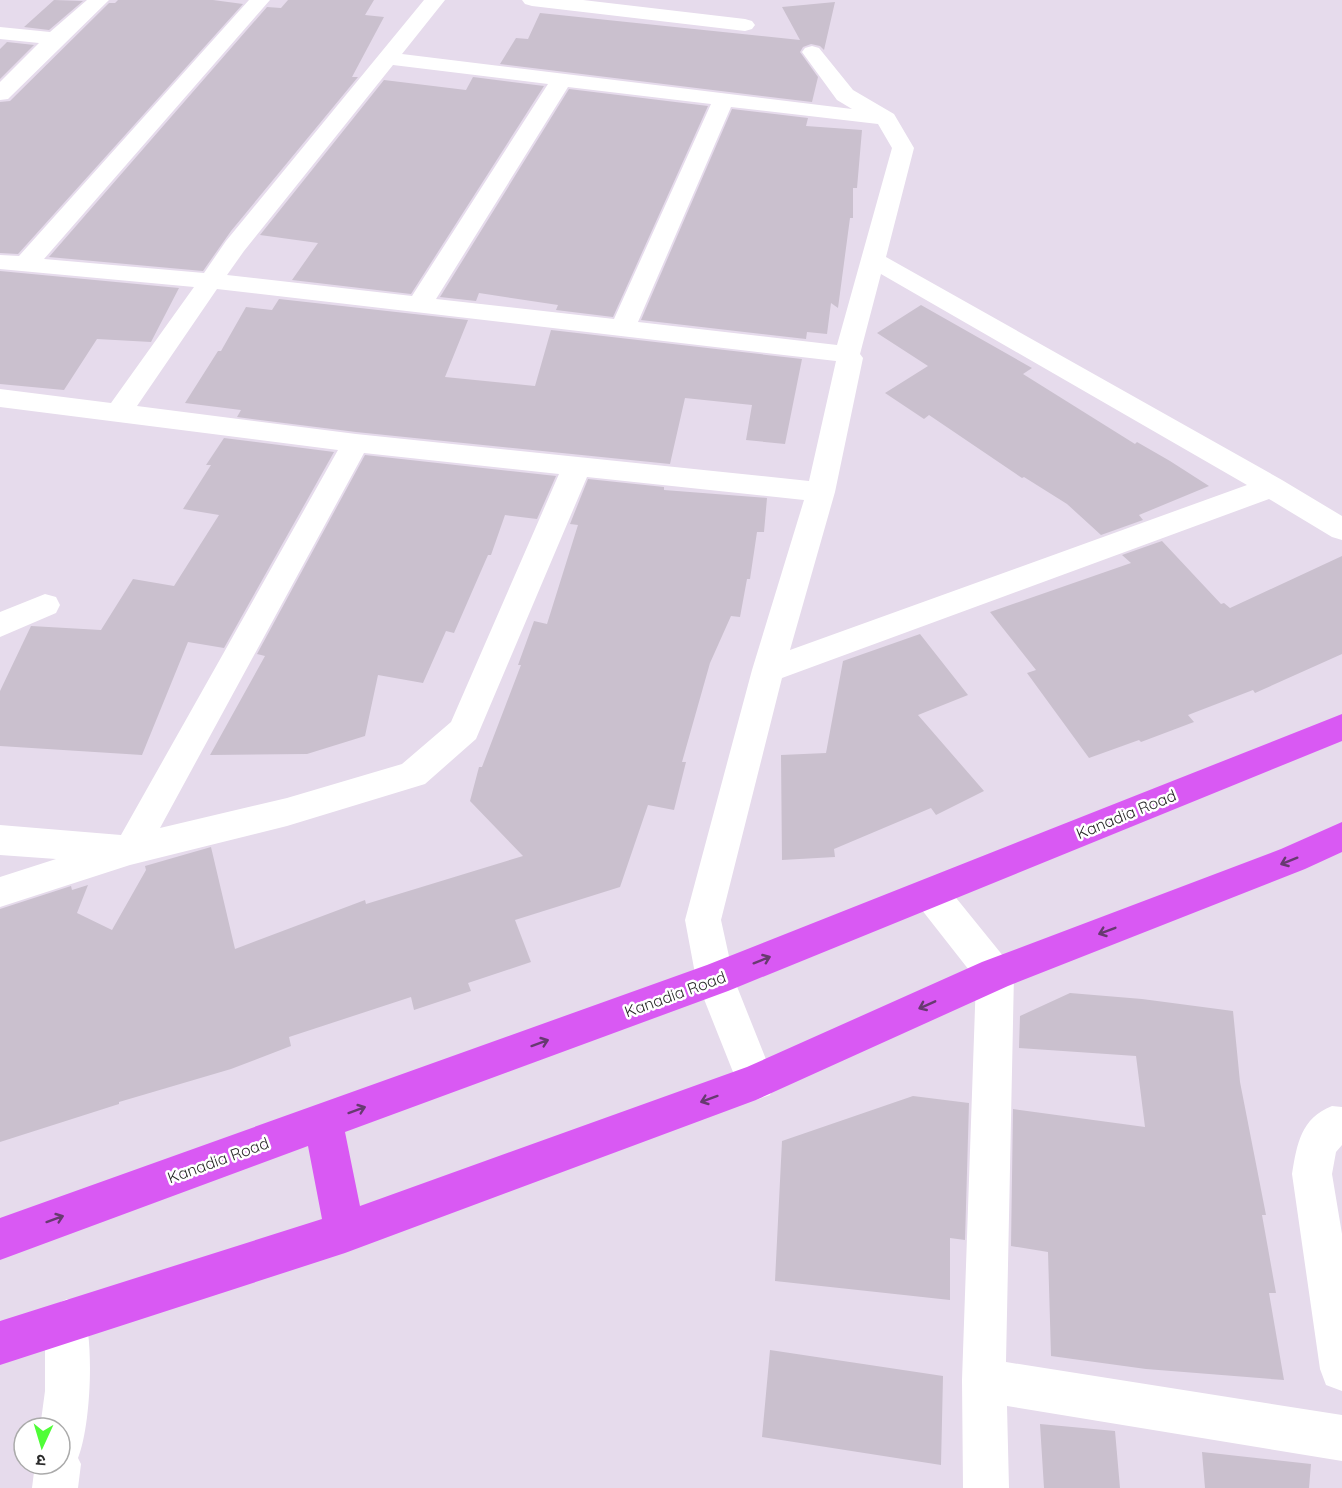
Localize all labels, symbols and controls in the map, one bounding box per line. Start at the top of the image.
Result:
street label: Kanadia Road [1073,785,1179,843]
one-way arrow [1280,856,1299,867]
one-way arrow [1098,926,1117,937]
one-way arrow [752,954,771,965]
street label: Kanadia Road [622,966,728,1022]
one-way arrow [918,1000,936,1011]
one-way arrow [530,1037,549,1048]
one-way arrow [701,1094,719,1105]
one-way arrow [347,1103,366,1114]
street label: Kanadia Road [165,1132,271,1188]
one-way arrow [45,1213,64,1224]
north arrow [12,1416,72,1476]
text: उ [35,1451,46,1471]

